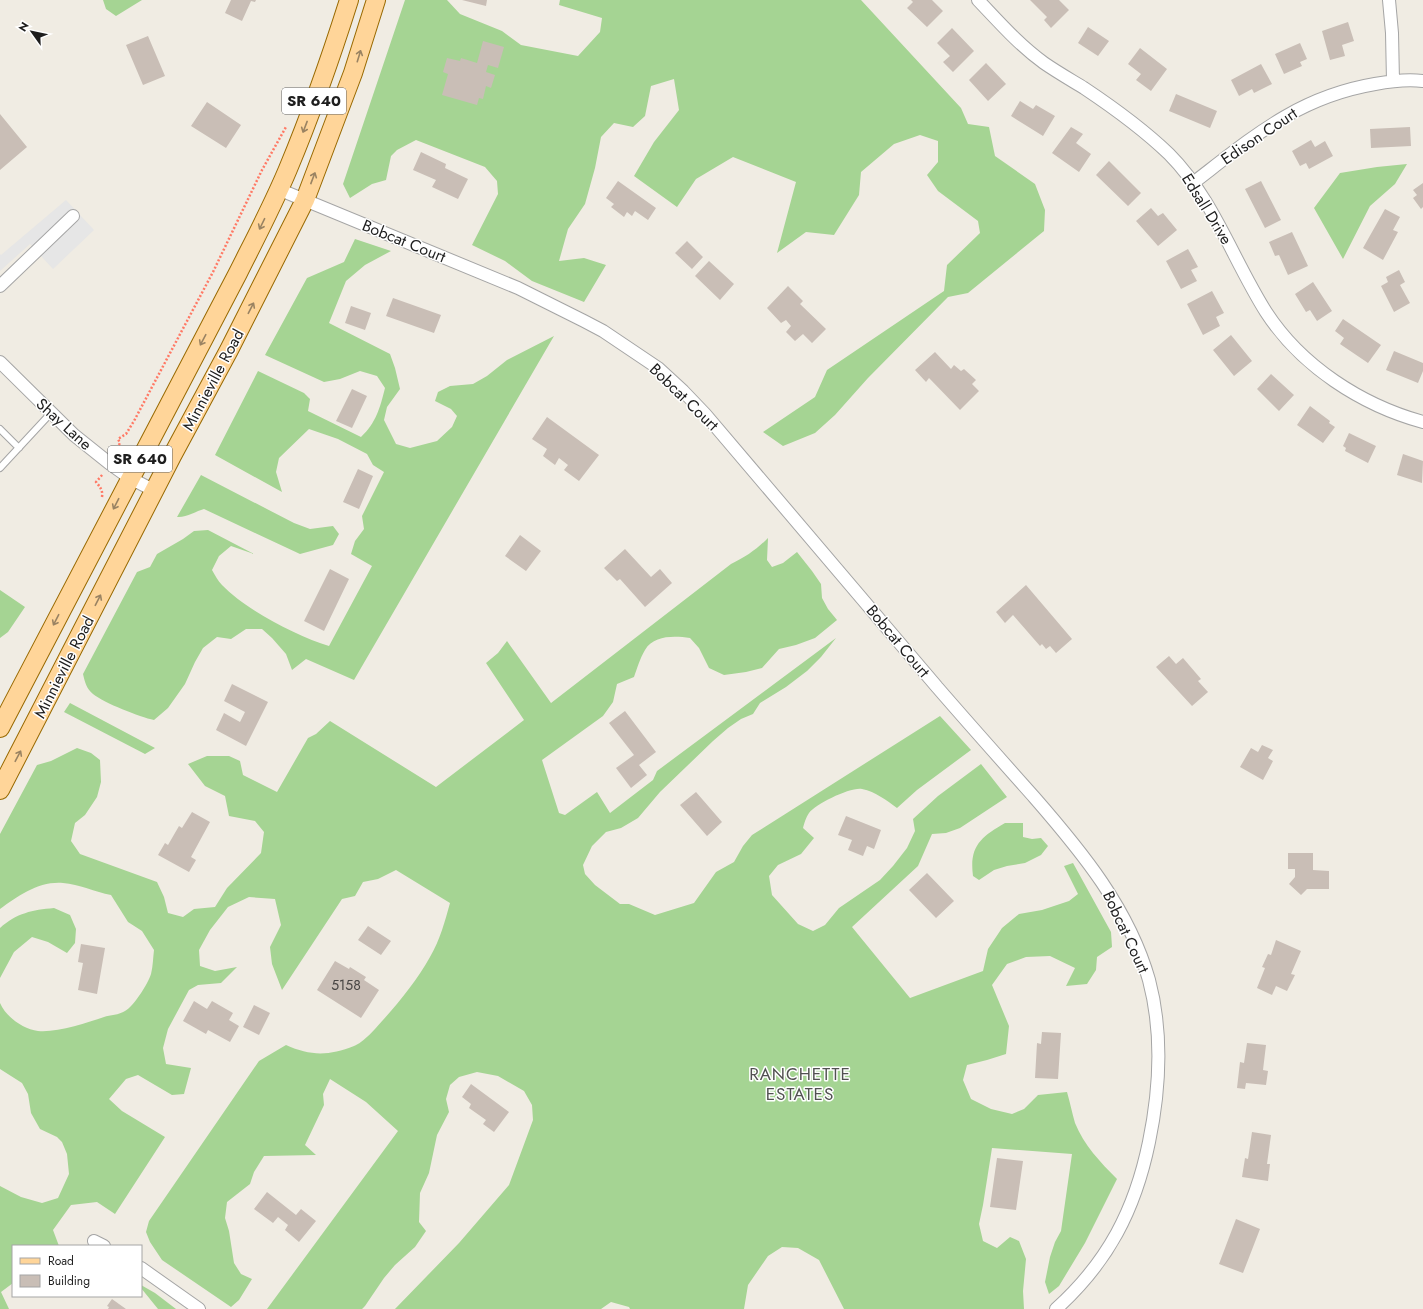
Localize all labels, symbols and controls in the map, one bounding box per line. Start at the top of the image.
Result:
north arrow [12,12,52,52]
text: N [15,19,33,35]
one-way arrow [355,50,363,62]
road number: SR 640 [282,88,346,114]
street label: Edison Court [1216,102,1302,170]
one-way arrow [300,120,308,132]
street label: Edsall Drive [1176,169,1238,249]
one-way arrow [310,173,318,185]
street label: Bobcat Court [359,214,449,268]
one-way arrow [258,218,265,230]
one-way arrow [248,302,255,314]
street label: Minnieville Road [177,325,249,435]
one-way arrow [198,334,206,346]
street label: Bobcat Court [644,358,724,436]
street label: Shay Lane [31,393,97,455]
road number: SR 640 [108,446,172,472]
one-way arrow [112,498,119,510]
one-way arrow [95,594,102,606]
street label: Bobcat Court [861,600,935,682]
street label: Minnieville Road [28,612,100,722]
one-way arrow [52,614,60,626]
one-way arrow [15,750,22,762]
street label: Bobcat Court [1097,887,1155,977]
house number: 5158 [331,975,361,995]
district label: RANCHETTE ESTATES [749,1062,851,1106]
legend [12,1245,142,1297]
text: Road [48,1252,74,1270]
text: Building [48,1272,90,1290]

